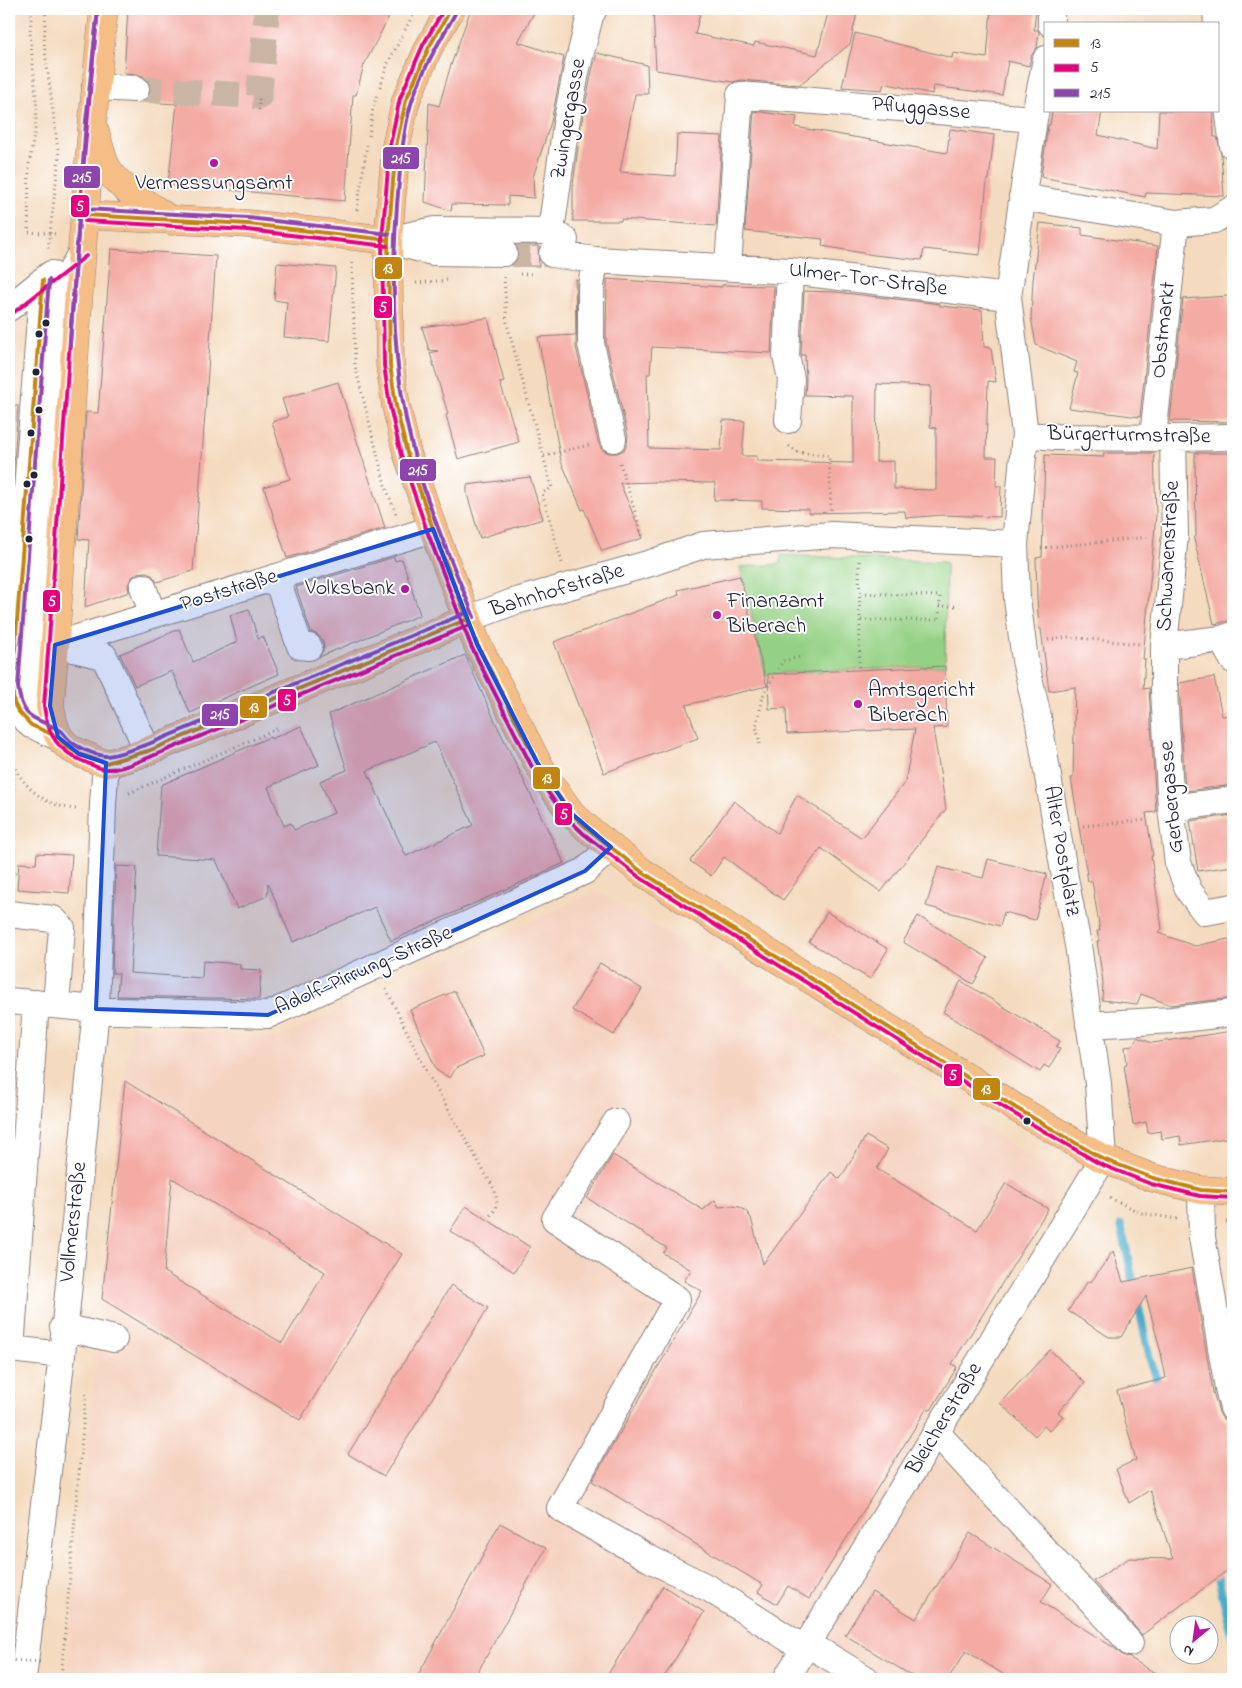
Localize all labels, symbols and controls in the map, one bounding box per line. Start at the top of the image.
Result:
legend [1044,22,1220,112]
text: 13 [1090,33,1101,55]
street label: Zwingergasse [543,56,596,182]
text: 5 [1090,57,1099,79]
text: 215 [1090,83,1111,105]
street label: Pfluggasse [870,89,972,130]
line badge: 215 [382,146,420,170]
text: 215 [390,149,411,170]
marker: Vermessungsamt [208,157,220,169]
line badge: 215 [63,165,101,189]
text: 215 [71,168,92,189]
place label: Vermessungsamt [134,168,293,201]
line badge: 5 [70,194,90,218]
text: 5 [76,197,84,218]
street label: Ulmer-Tor-Straße [787,254,949,306]
line badge: 13 [374,256,403,280]
text: 13 [383,259,393,280]
street label: Obstmarkt [1143,279,1185,380]
line badge: 5 [373,295,393,319]
text: 5 [379,298,387,319]
unlabelled marker [41,318,51,328]
unlabelled marker [34,329,44,339]
unlabelled marker [31,367,41,377]
unlabelled marker [34,405,44,415]
street label: Bürgerturmstraße [1046,419,1211,454]
unlabelled marker [26,428,36,438]
line badge: 215 [399,458,437,482]
text: 215 [407,461,428,482]
unlabelled marker [29,470,39,480]
unlabelled marker [22,479,32,489]
street label: Schwanenstraße [1149,480,1189,632]
unlabelled marker [24,534,34,544]
street label: Bahnhofstraße [485,555,628,627]
street label: Poststraße [176,561,282,621]
place label: Volksbank [304,573,395,605]
marker: Volksbank [399,583,411,595]
place label: Finanzamt Biberach [726,586,825,643]
line badge: 5 [42,589,61,613]
text: 5 [48,592,56,613]
marker: Finanzamt Biberach [711,609,723,621]
place label: Amtsgericht Biberach [867,675,976,732]
line badge: 5 [277,688,297,712]
text: 5 [283,691,291,712]
line badge: 13 [239,695,268,719]
text: 13 [249,698,259,719]
marker: Amtsgericht Biberach [852,698,864,710]
line badge: 215 [201,703,239,727]
text: 215 [209,705,230,726]
street label: Gerbergasse [1151,739,1194,855]
line badge: 13 [532,766,561,790]
text: 13 [542,769,552,790]
street label: Alter Postplatz [1034,783,1088,919]
line badge: 5 [554,802,573,826]
text: 5 [560,805,568,826]
street label: Adolf-Pirrung-Straße [270,917,458,1025]
line badge: 5 [943,1063,963,1087]
text: 5 [949,1066,957,1087]
line badge: 13 [972,1077,1001,1101]
text: 13 [981,1080,991,1101]
unlabelled marker [1022,1116,1032,1126]
street label: Vollmerstraße [52,1160,96,1285]
street label: Bleicherstraße [898,1356,991,1482]
north arrow [1170,1616,1220,1666]
text: N [1179,1639,1198,1662]

